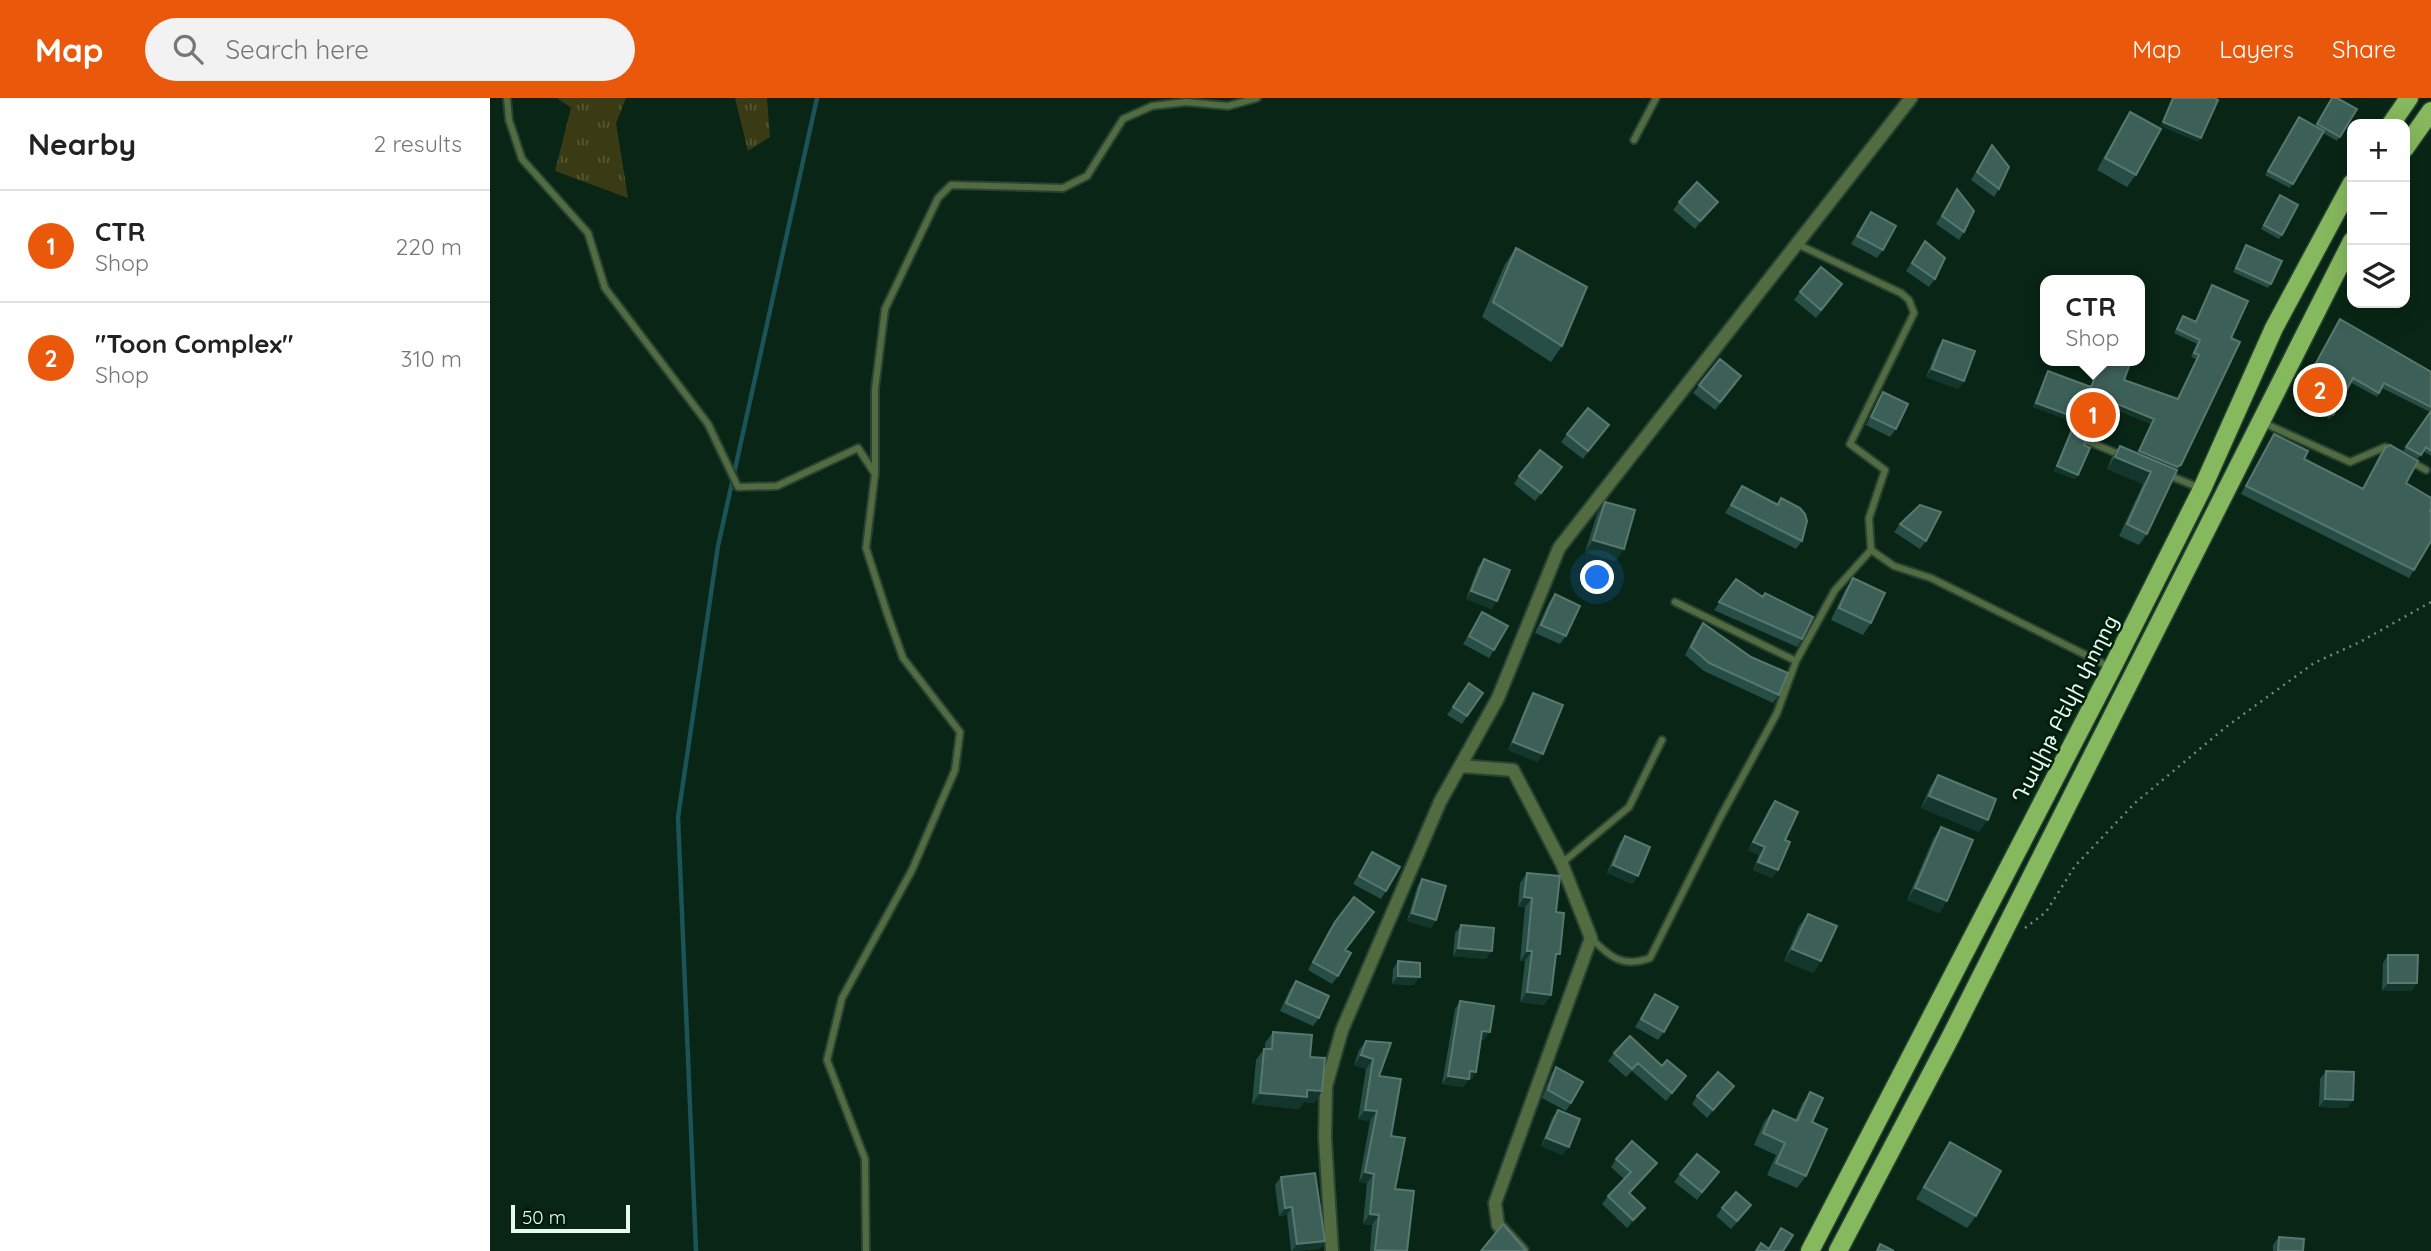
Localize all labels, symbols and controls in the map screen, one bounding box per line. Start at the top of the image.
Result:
search box [145,18,635,81]
text: Map [35,29,103,70]
icon: search [169,30,207,68]
text: Search here [225,33,369,66]
text: Map [2132,34,2181,64]
text: Layers [2219,34,2294,64]
text: Share [2332,34,2396,64]
map controls [2347,119,2410,308]
button: + [2347,119,2410,182]
text: Nearby [28,125,136,163]
text: 2 results [373,129,462,158]
button: − [2347,182,2410,245]
text: CTR [95,215,145,248]
text: 1 [47,232,55,261]
text: 220 m [396,232,462,261]
button: layers [2347,245,2410,308]
text: Shop [95,248,149,277]
popup [2040,275,2145,366]
text: CTR [2066,290,2116,323]
text: Shop [2066,323,2119,352]
text: "Toon Complex" [95,327,293,360]
text: 2 [44,344,58,373]
text: 310 m [400,344,462,373]
text: Shop [95,360,149,389]
pin: 2 [2297,364,2343,416]
pin: 1 [2070,389,2116,441]
your location [1580,560,1614,594]
street label: Դավիթ Բեկի փողոց [2005,610,2123,807]
scale bar [511,1202,630,1234]
text: 50 m [522,1205,566,1229]

